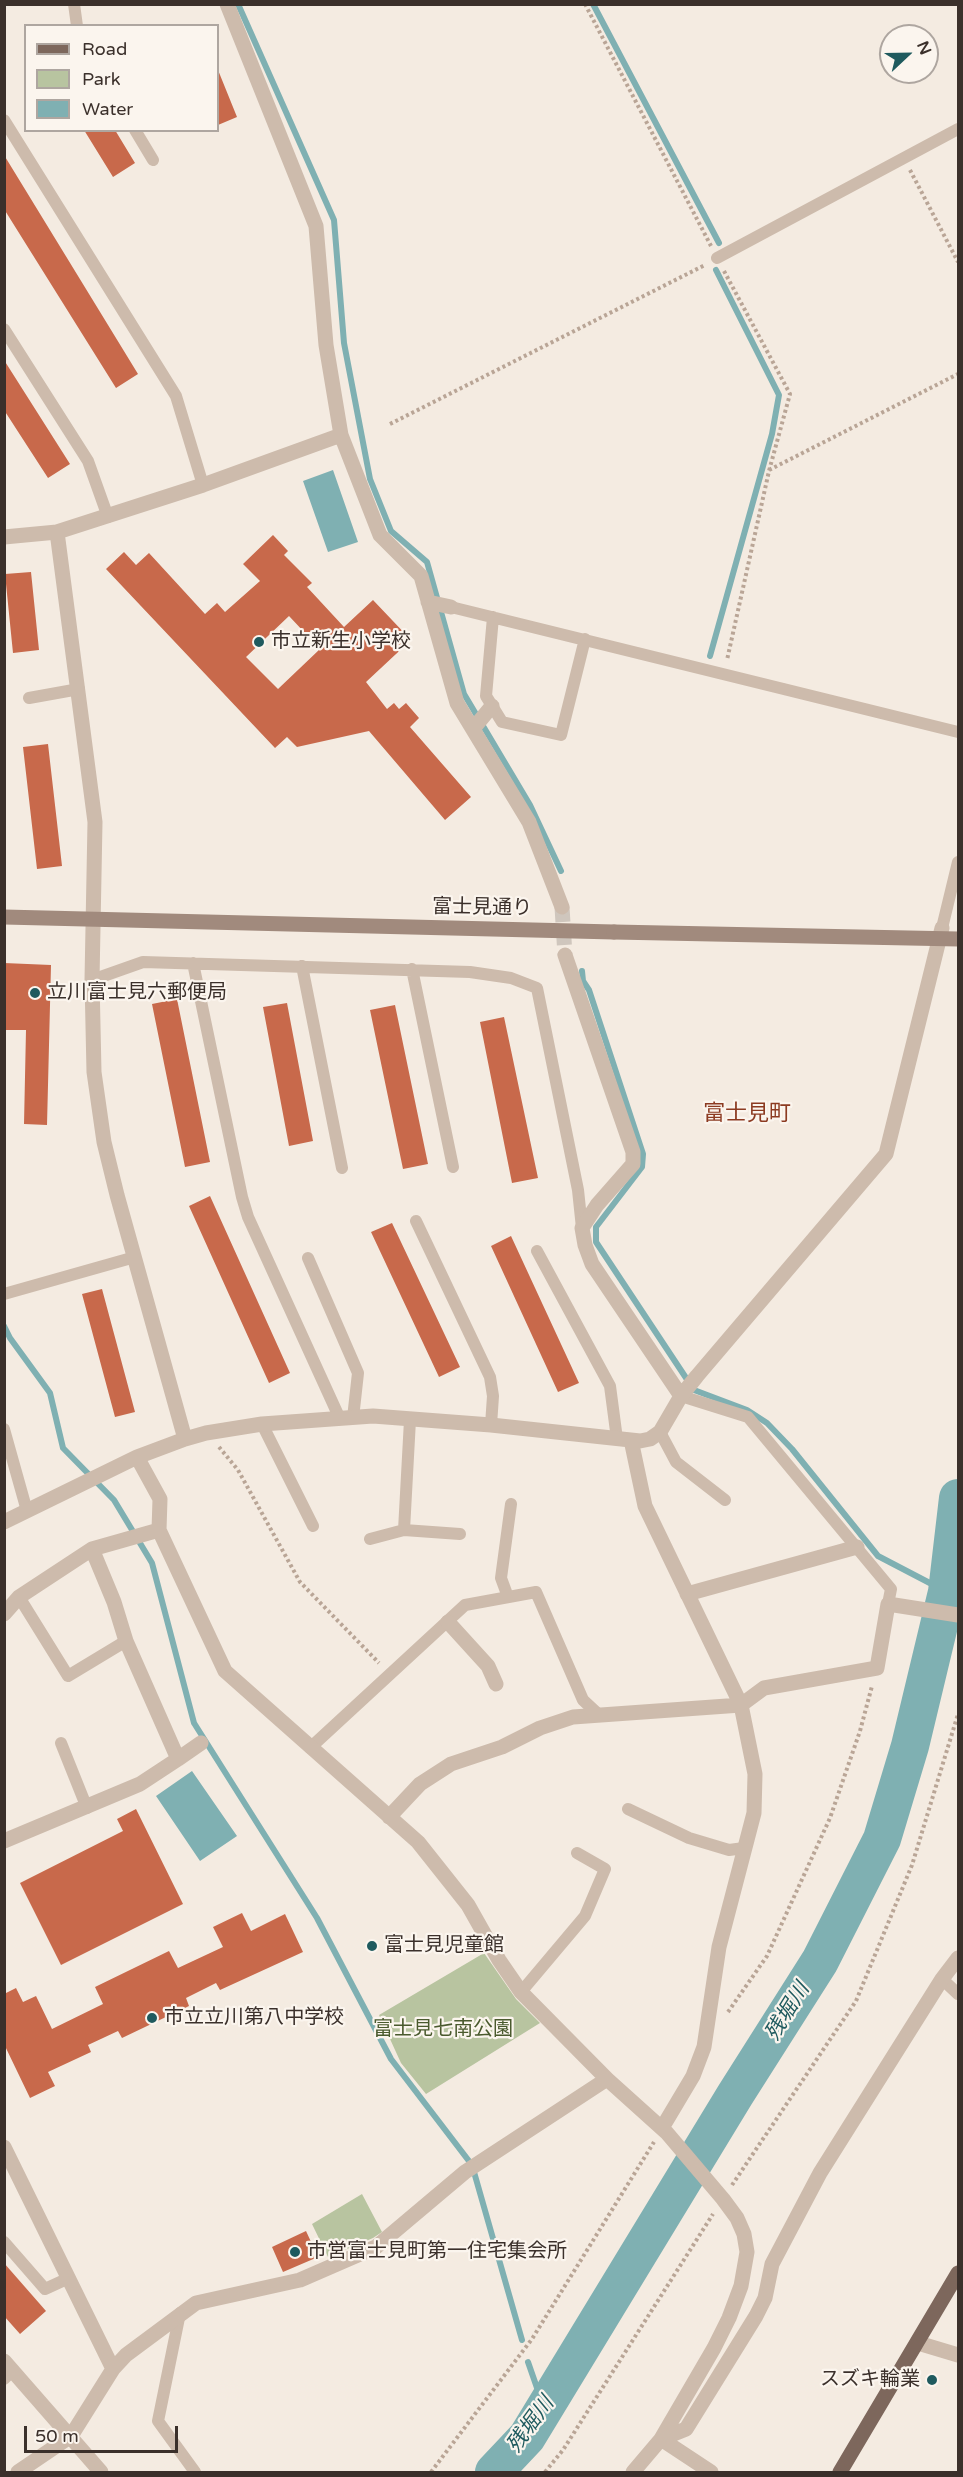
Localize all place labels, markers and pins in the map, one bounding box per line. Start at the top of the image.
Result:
place label: 市立新生小学校 [271,630,411,654]
marker: 市立新生小学校 [252,635,266,649]
place label: 立川富士見六郵便局 [47,981,227,1005]
marker: 立川富士見六郵便局 [28,986,42,1000]
place label: 富士見児童館 [384,1934,504,1958]
marker: 富士見児童館 [365,1939,379,1953]
place label: 市立立川第八中学校 [164,2006,344,2030]
marker: 市立立川第八中学校 [145,2011,159,2025]
place label: 市営富士見町第一住宅集会所 [307,2240,567,2264]
marker: 市営富士見町第一住宅集会所 [288,2245,302,2259]
place label: スズキ輪業 [820,2368,920,2392]
marker: スズキ輪業 [925,2373,939,2387]

